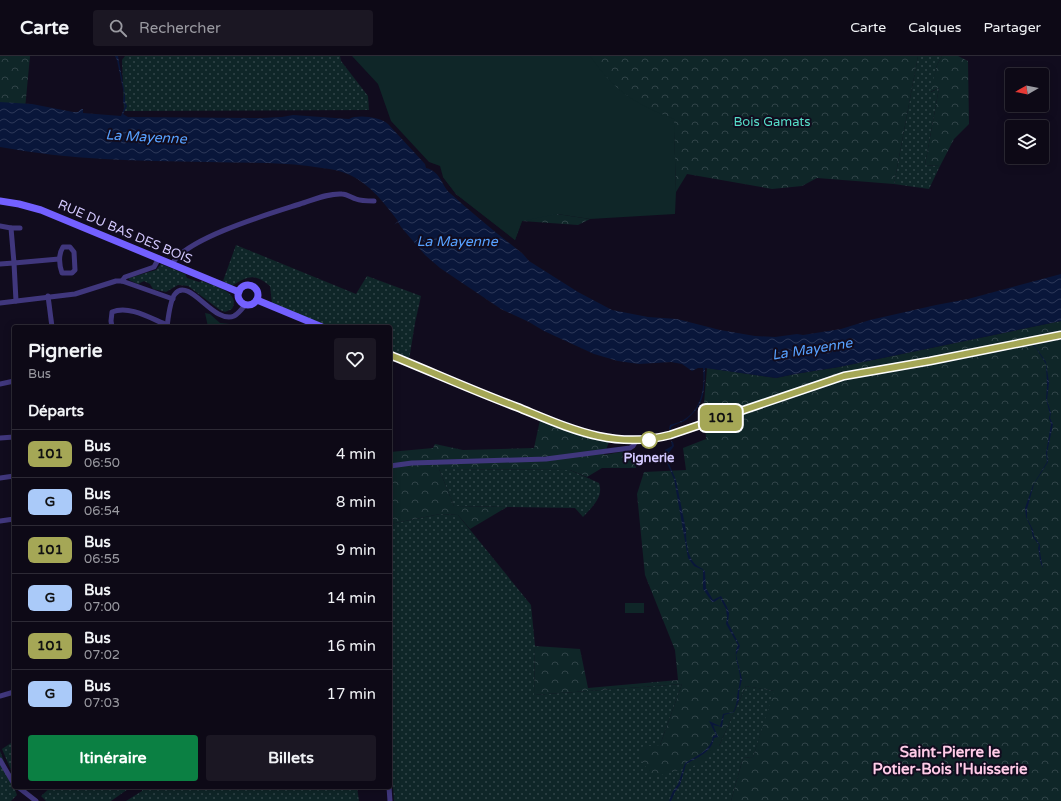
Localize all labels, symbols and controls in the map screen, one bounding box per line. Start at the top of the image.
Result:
search box [93,10,373,46]
text: Carte [20,17,69,39]
icon: search [107,17,129,39]
text: Rechercher [139,19,221,37]
text: Carte [850,19,886,36]
text: Calques [908,19,961,36]
text: Partager [983,19,1041,36]
north arrow [1005,68,1049,112]
map controls [1005,68,1049,164]
park label: Bois Gamats [733,114,811,130]
button: layers [1005,120,1049,164]
water label: La Mayenne [105,126,188,148]
street label: RUE DU BAS DES BOIS [55,196,195,268]
water label: La Mayenne [416,233,499,250]
water label: La Mayenne [771,334,854,364]
button: heart [334,338,376,380]
text: Pignerie [28,340,102,362]
text: Bus [28,366,51,382]
text: Départs [28,402,84,420]
line badge: 101 [698,405,744,431]
text: 101 [708,409,734,426]
marker: Pignerie [640,431,658,449]
text: Bus [84,437,111,455]
text: 101 [37,445,63,462]
text: 4 min [336,445,376,463]
place label: Pignerie [624,450,675,466]
text: 06:50 [84,455,120,471]
text: Bus [84,485,111,503]
text: G [45,493,55,510]
text: 8 min [336,493,376,511]
text: 06:54 [84,503,120,519]
text: Bus [84,533,111,551]
text: 101 [37,541,63,558]
text: 9 min [336,541,376,559]
text: 06:55 [84,551,120,567]
text: Bus [84,581,111,599]
text: G [45,589,55,606]
text: 14 min [327,589,376,607]
text: 07:00 [84,599,120,615]
text: Bus [84,629,111,647]
text: 101 [37,637,63,654]
text: 16 min [327,637,376,655]
text: 07:02 [84,647,120,663]
text: Bus [84,677,111,695]
text: G [45,685,55,702]
text: 17 min [327,685,376,703]
text: 07:03 [84,695,120,711]
button: Itinéraire [28,735,198,781]
button: Billets [206,735,376,781]
district label: Saint-Pierre le Potier-Bois l'Huisserie [873,743,1028,778]

